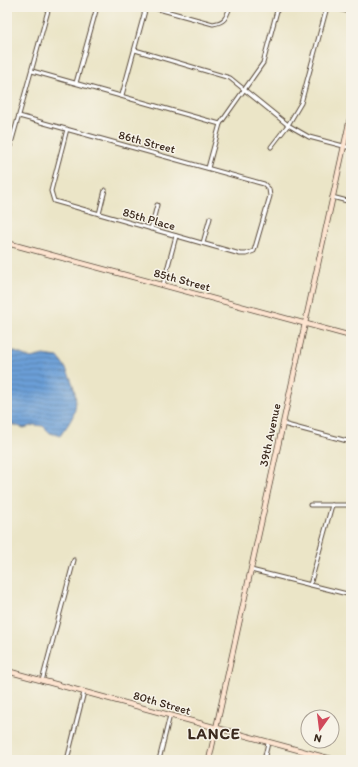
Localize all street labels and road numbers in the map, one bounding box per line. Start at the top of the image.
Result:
street label: 86th Street [117,128,177,156]
street label: 85th Place [121,205,177,233]
street label: 85th Street [152,266,212,294]
street label: 39th Avenue [256,402,284,468]
street label: 80th Street [132,688,193,718]

